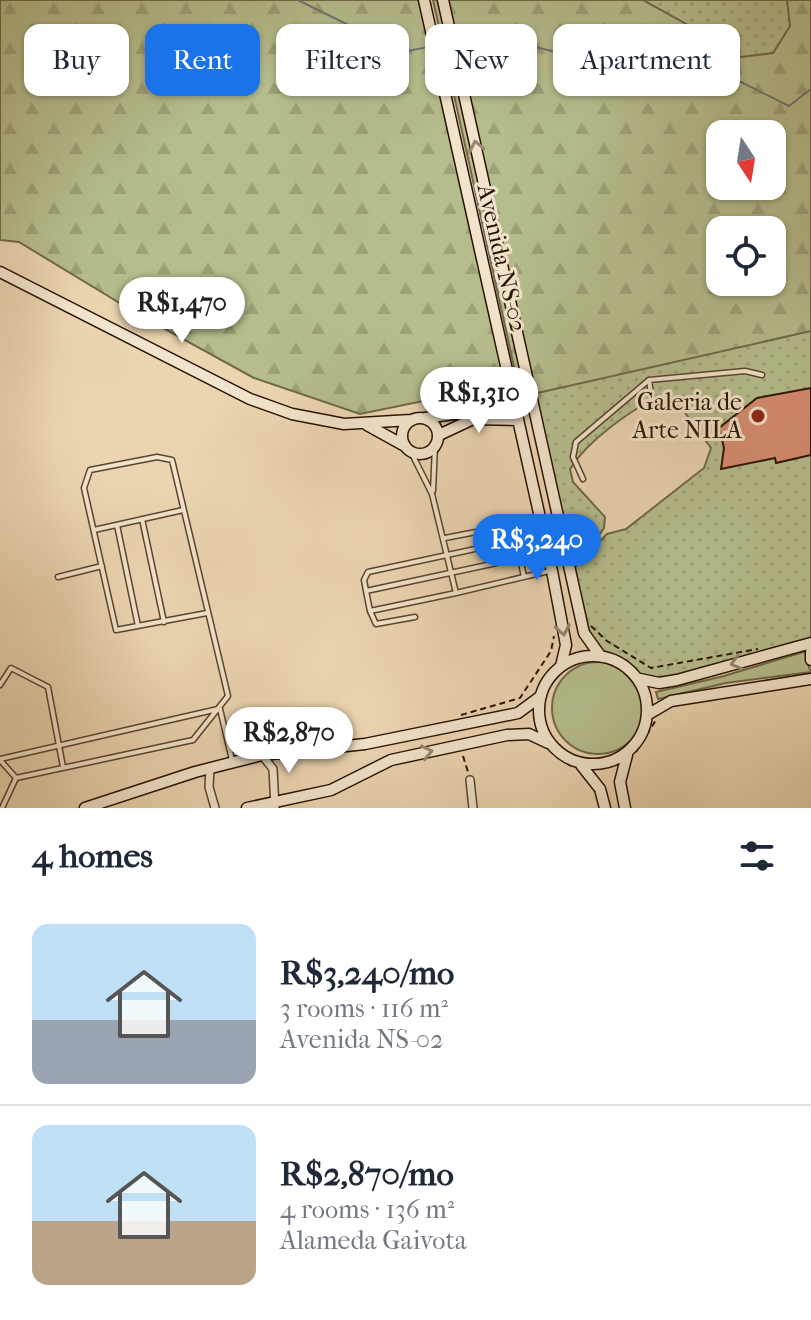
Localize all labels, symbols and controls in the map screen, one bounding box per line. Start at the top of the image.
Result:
chip: Buy [24,24,129,96]
chip: Rent [145,24,260,96]
chip: Filters [276,24,409,96]
chip: New [425,24,537,96]
chip: Apartment [553,24,740,96]
north arrow [706,120,786,200]
map controls [706,120,786,296]
one-way arrow [468,139,485,153]
street label: Avenida NS-02 [471,180,533,335]
button: locate [706,216,786,296]
pin: R$1,470 [108,277,256,345]
text: R$1,470 [137,287,227,318]
pin: R$1,310 [405,367,553,435]
text: R$1,310 [438,377,520,408]
place label: Galeria de Arte NILA [632,388,742,444]
marker: Galeria de Arte NILA [749,407,767,425]
pin: R$3,240 [463,514,611,582]
text: R$3,240 [491,524,583,555]
one-way arrow [554,623,571,636]
one-way arrow [729,654,743,670]
pin: R$2,870 [215,707,363,775]
text: R$2,870 [243,717,335,748]
one-way arrow [420,744,434,761]
icon: filters [735,834,779,878]
text: 4 homes [32,836,153,876]
text: R$3,240/mo [280,953,454,993]
icon: home [96,956,192,1052]
text: 3 rooms · 116 m² [280,993,448,1024]
text: Avenida NS-02 [280,1024,443,1055]
text: R$2,870/mo [280,1154,454,1194]
icon: home [96,1157,192,1253]
text: 4 rooms · 136 m² [280,1194,454,1225]
text: Alameda Gaivota [280,1225,467,1256]

